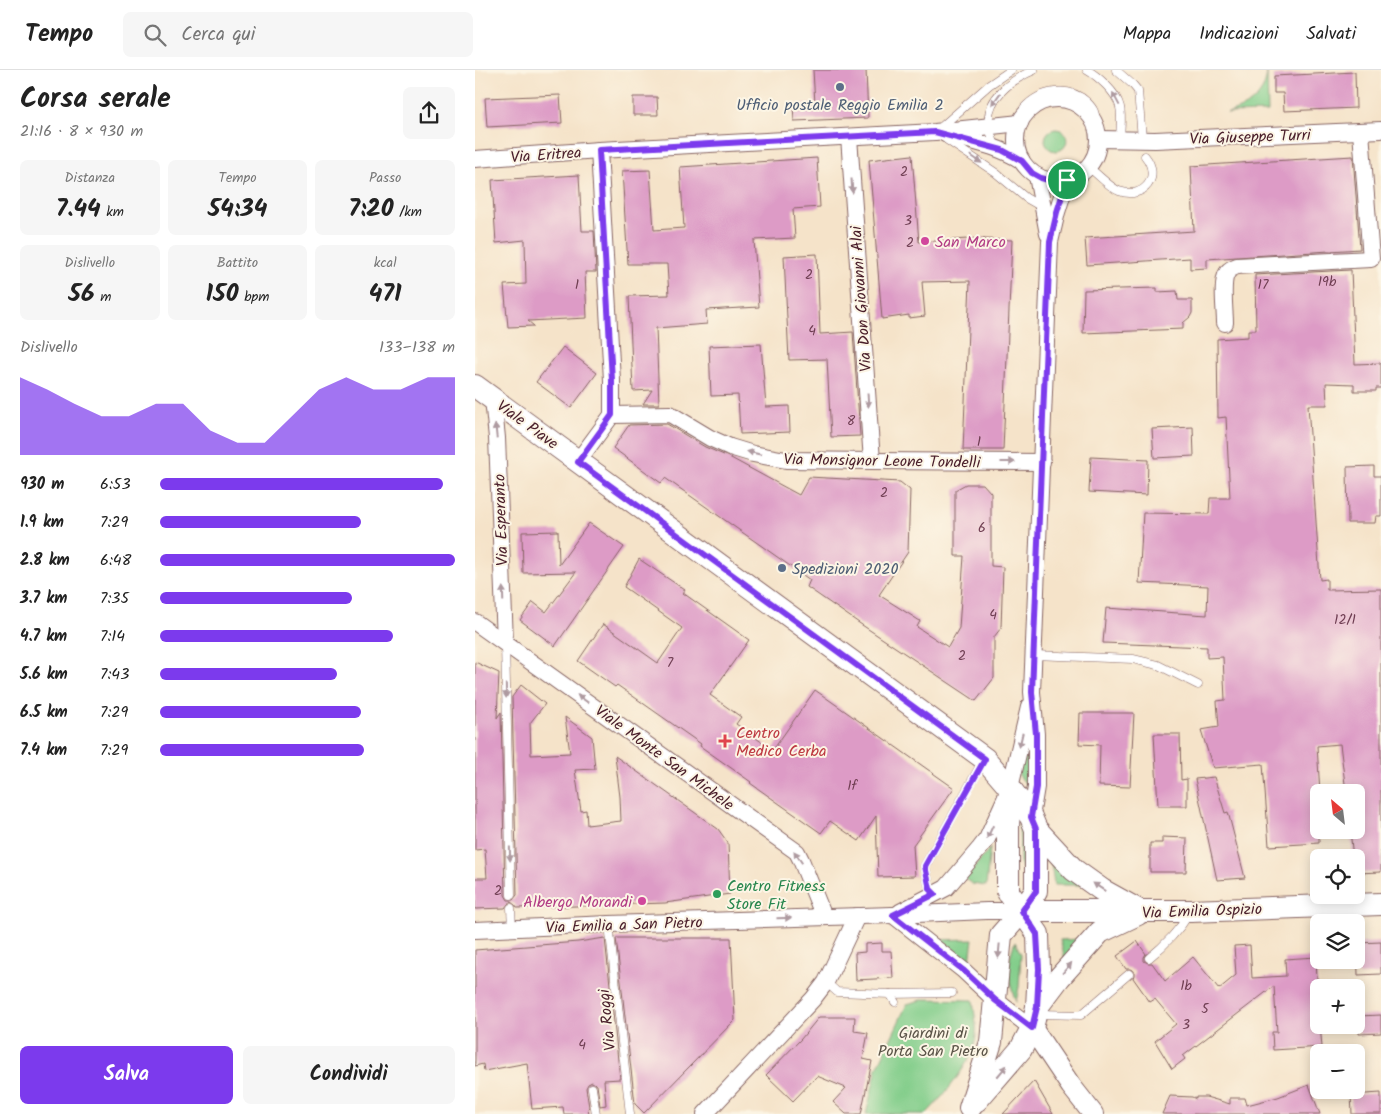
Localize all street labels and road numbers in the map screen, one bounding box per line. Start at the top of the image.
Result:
street label: Via Giuseppe Turri [1189,123,1312,152]
street label: Via Eritrea [510,141,582,170]
street label: Via Don Giovanni Alai [844,224,879,373]
street label: Viale Piave [491,394,563,456]
street label: Via Monsignor Leone Tondelli [783,447,982,476]
street label: Via Esperanto [487,474,516,566]
street label: Viale Monte San Michele [589,699,739,817]
street label: Via Emilia Ospizio [1142,897,1262,926]
street label: Via Emilia a San Pietro [545,910,703,941]
street label: Via Roggi [592,987,623,1052]

